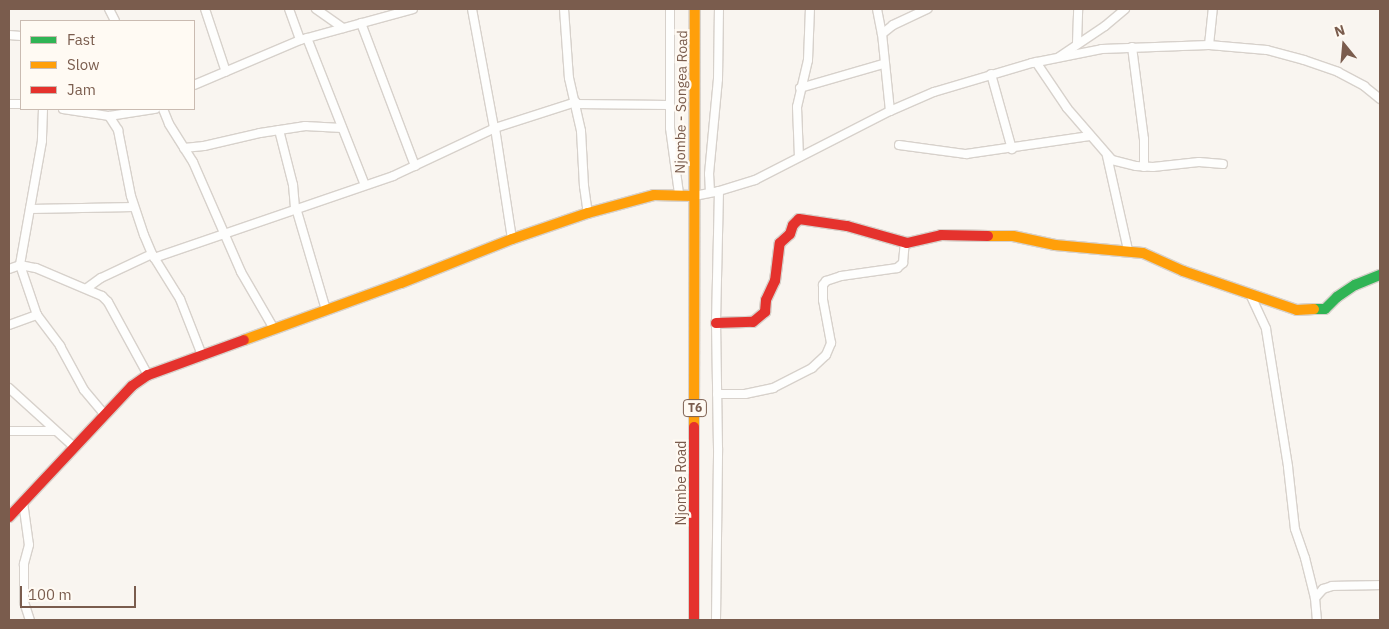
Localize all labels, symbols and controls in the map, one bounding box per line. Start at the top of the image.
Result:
legend [20,20,195,110]
north arrow [1319,20,1369,70]
text: N [1332,21,1347,41]
text: Fast [67,30,95,49]
street label: Njombe - Songea Road [671,30,691,174]
text: Slow [67,55,100,74]
text: Jam [67,80,96,99]
road number: T6 [682,398,708,418]
street label: Njombe Road [673,441,689,525]
scale bar [22,576,139,608]
text: 100 m [28,585,72,604]

